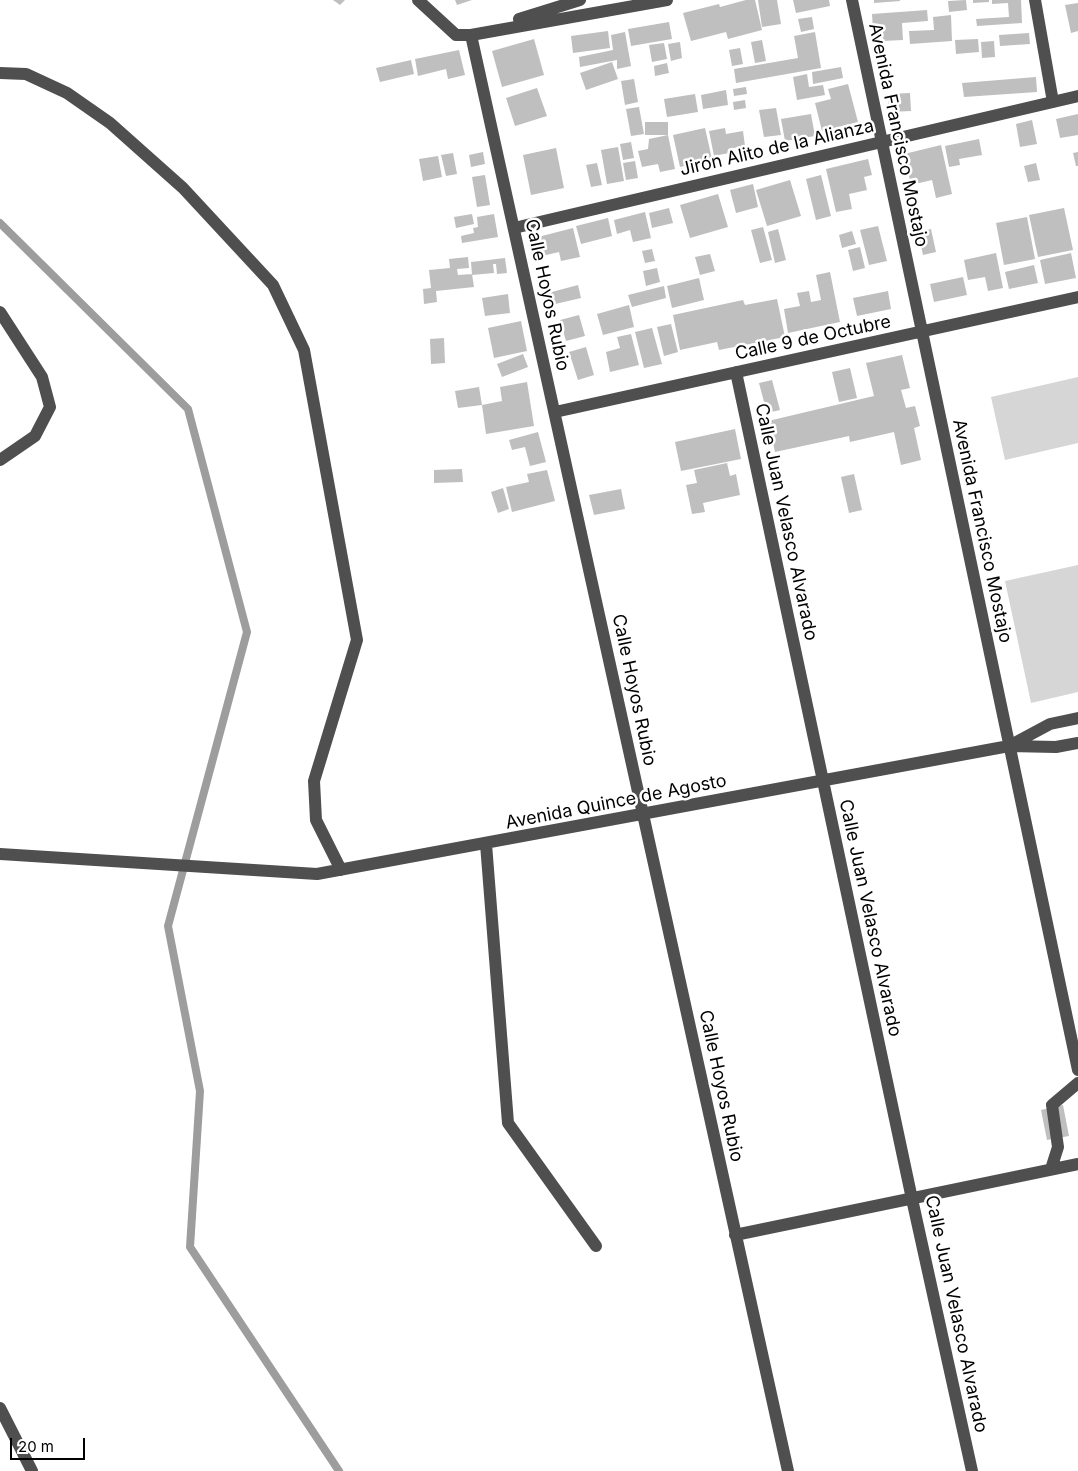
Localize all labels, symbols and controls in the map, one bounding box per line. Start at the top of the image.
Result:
street label: Avenida Francisco Mostajo [864,21,932,249]
street label: Jirón Alito de la Alianza [678,115,876,181]
street label: Calle Hoyos Rubio [520,217,574,373]
street label: Calle 9 de Octubre [733,311,893,365]
street label: Calle Juan Velasco Alvarado [750,401,822,643]
street label: Avenida Francisco Mostajo [948,417,1016,645]
street label: Calle Hoyos Rubio [607,612,661,768]
street label: Avenida Quince de Agosto [504,770,728,834]
street label: Calle Juan Velasco Alvarado [834,797,906,1039]
street label: Calle Hoyos Rubio [694,1008,748,1164]
street label: Calle Juan Velasco Alvarado [920,1193,992,1435]
scale bar [12,1428,88,1460]
text: 20 m [18,1437,54,1456]

